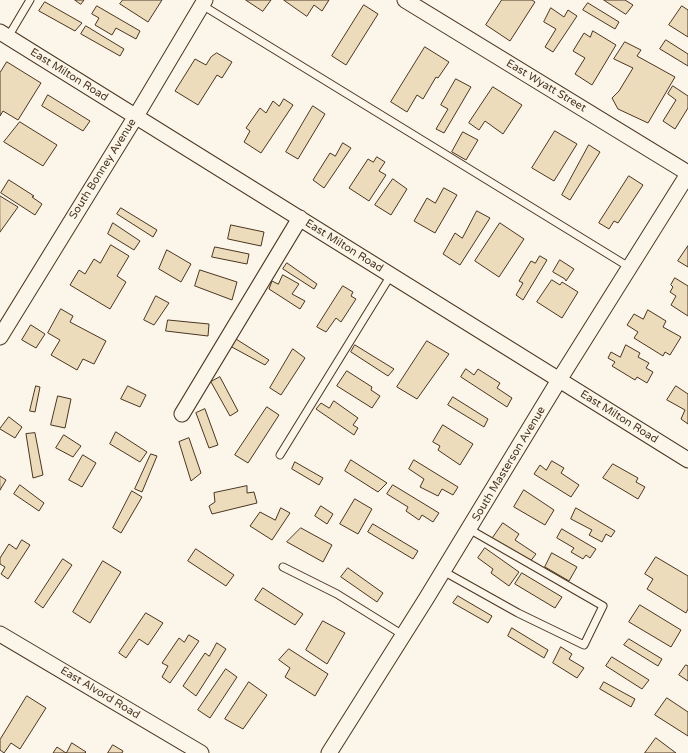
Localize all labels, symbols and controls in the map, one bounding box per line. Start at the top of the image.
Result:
street label: East Milton Road [28,46,110,104]
street label: East Wyatt Street [504,57,588,115]
street label: South Bonney Avenue [67,116,139,222]
street label: East Milton Road [303,217,385,275]
street label: East Milton Road [578,388,660,446]
street label: South Masterson Avenue [469,404,549,524]
street label: East Alvord Road [58,664,142,722]

